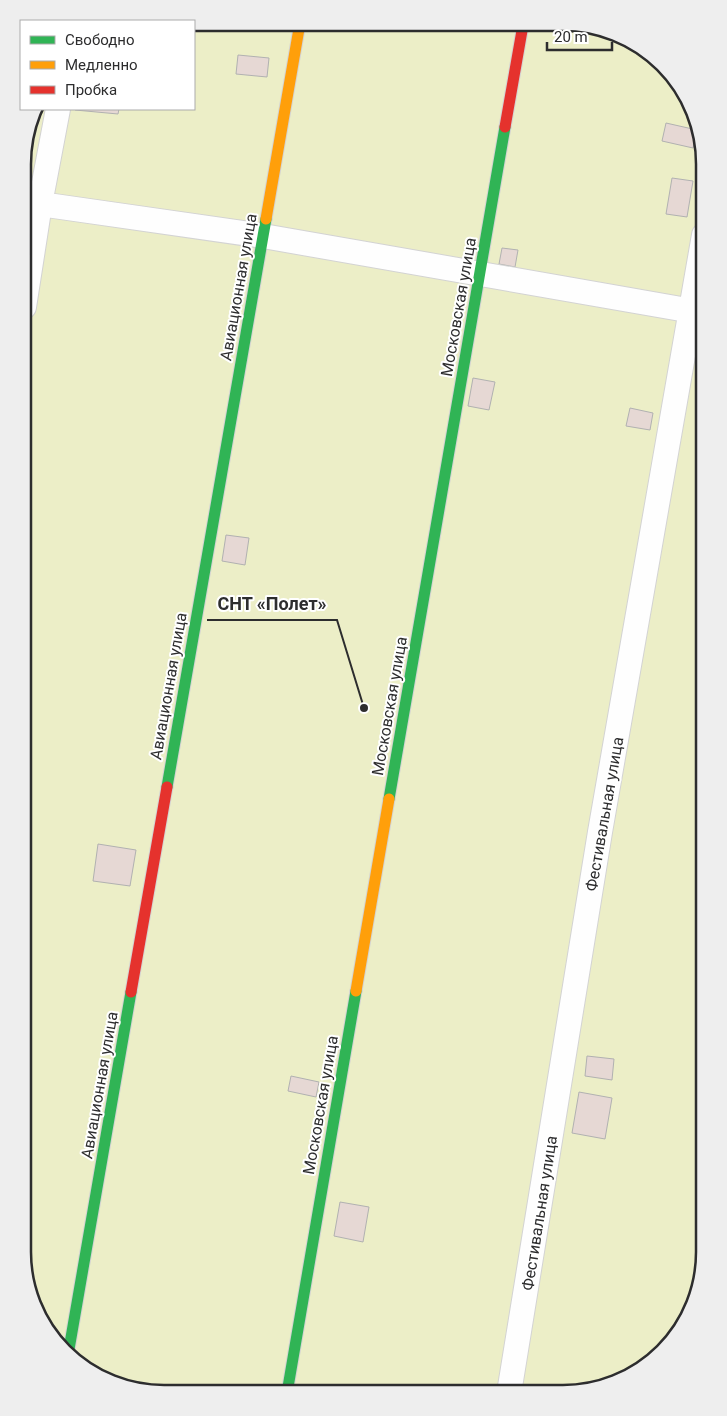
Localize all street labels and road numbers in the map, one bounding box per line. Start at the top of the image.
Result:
street label: Авиационная улица [216,212,261,362]
street label: Московская улица [437,236,480,378]
street label: Авиационная улица [146,611,191,761]
street label: Московская улица [368,635,411,777]
street label: Фестивальная улица [582,735,627,893]
street label: Авиационная улица [77,1010,122,1160]
street label: Московская улица [299,1034,342,1176]
street label: Фестивальная улица [518,1134,561,1292]

